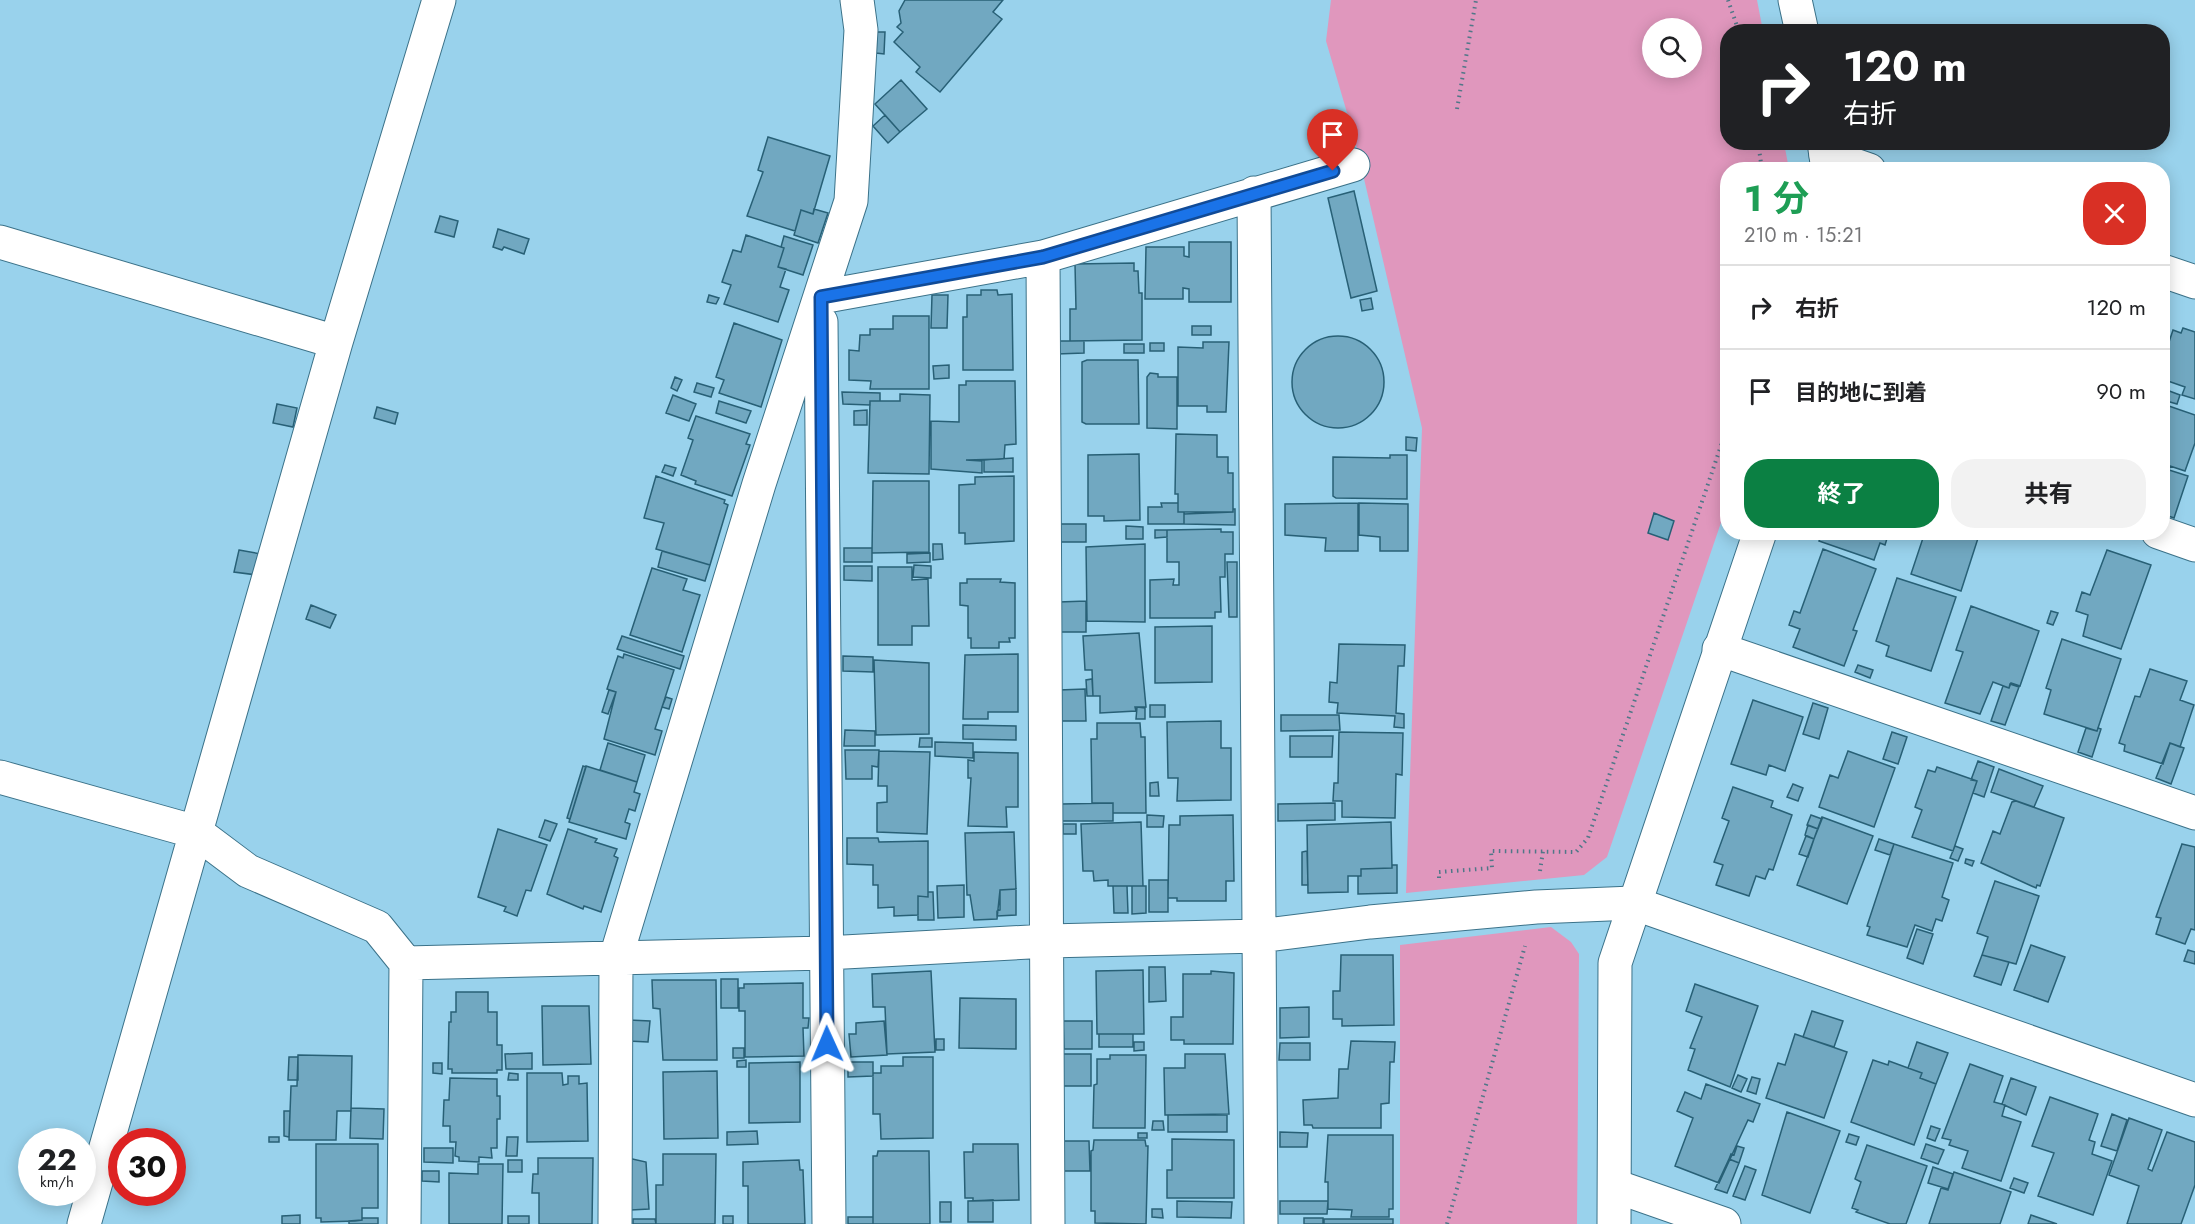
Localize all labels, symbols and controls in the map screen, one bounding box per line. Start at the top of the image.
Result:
map controls [1642,18,1702,78]
button: search [1642,18,1702,78]
text: 120 m [1843,36,1967,97]
icon: right [1744,48,1822,126]
text: 右折 [1843,94,1897,133]
pin [1307,109,1358,171]
icon: arrive [1316,118,1349,151]
text: 1 分 [1744,172,1809,224]
button: close [2083,182,2146,245]
text: 210 m · 15:21 [1744,221,1863,250]
icon: right [1744,291,1777,324]
text: 120 m [2087,291,2146,323]
text: 右折 [1795,292,1839,324]
icon: arrive [1744,375,1777,408]
text: 90 m [2096,375,2146,407]
text: 目的地に到着 [1795,376,1927,408]
button: 終了 [1744,459,1939,528]
button: 共有 [1951,459,2146,528]
position arrow [795,1012,859,1076]
speed limit sign: 30 [108,1128,186,1206]
text: 22 [37,1138,77,1181]
text: km/h [40,1171,74,1193]

